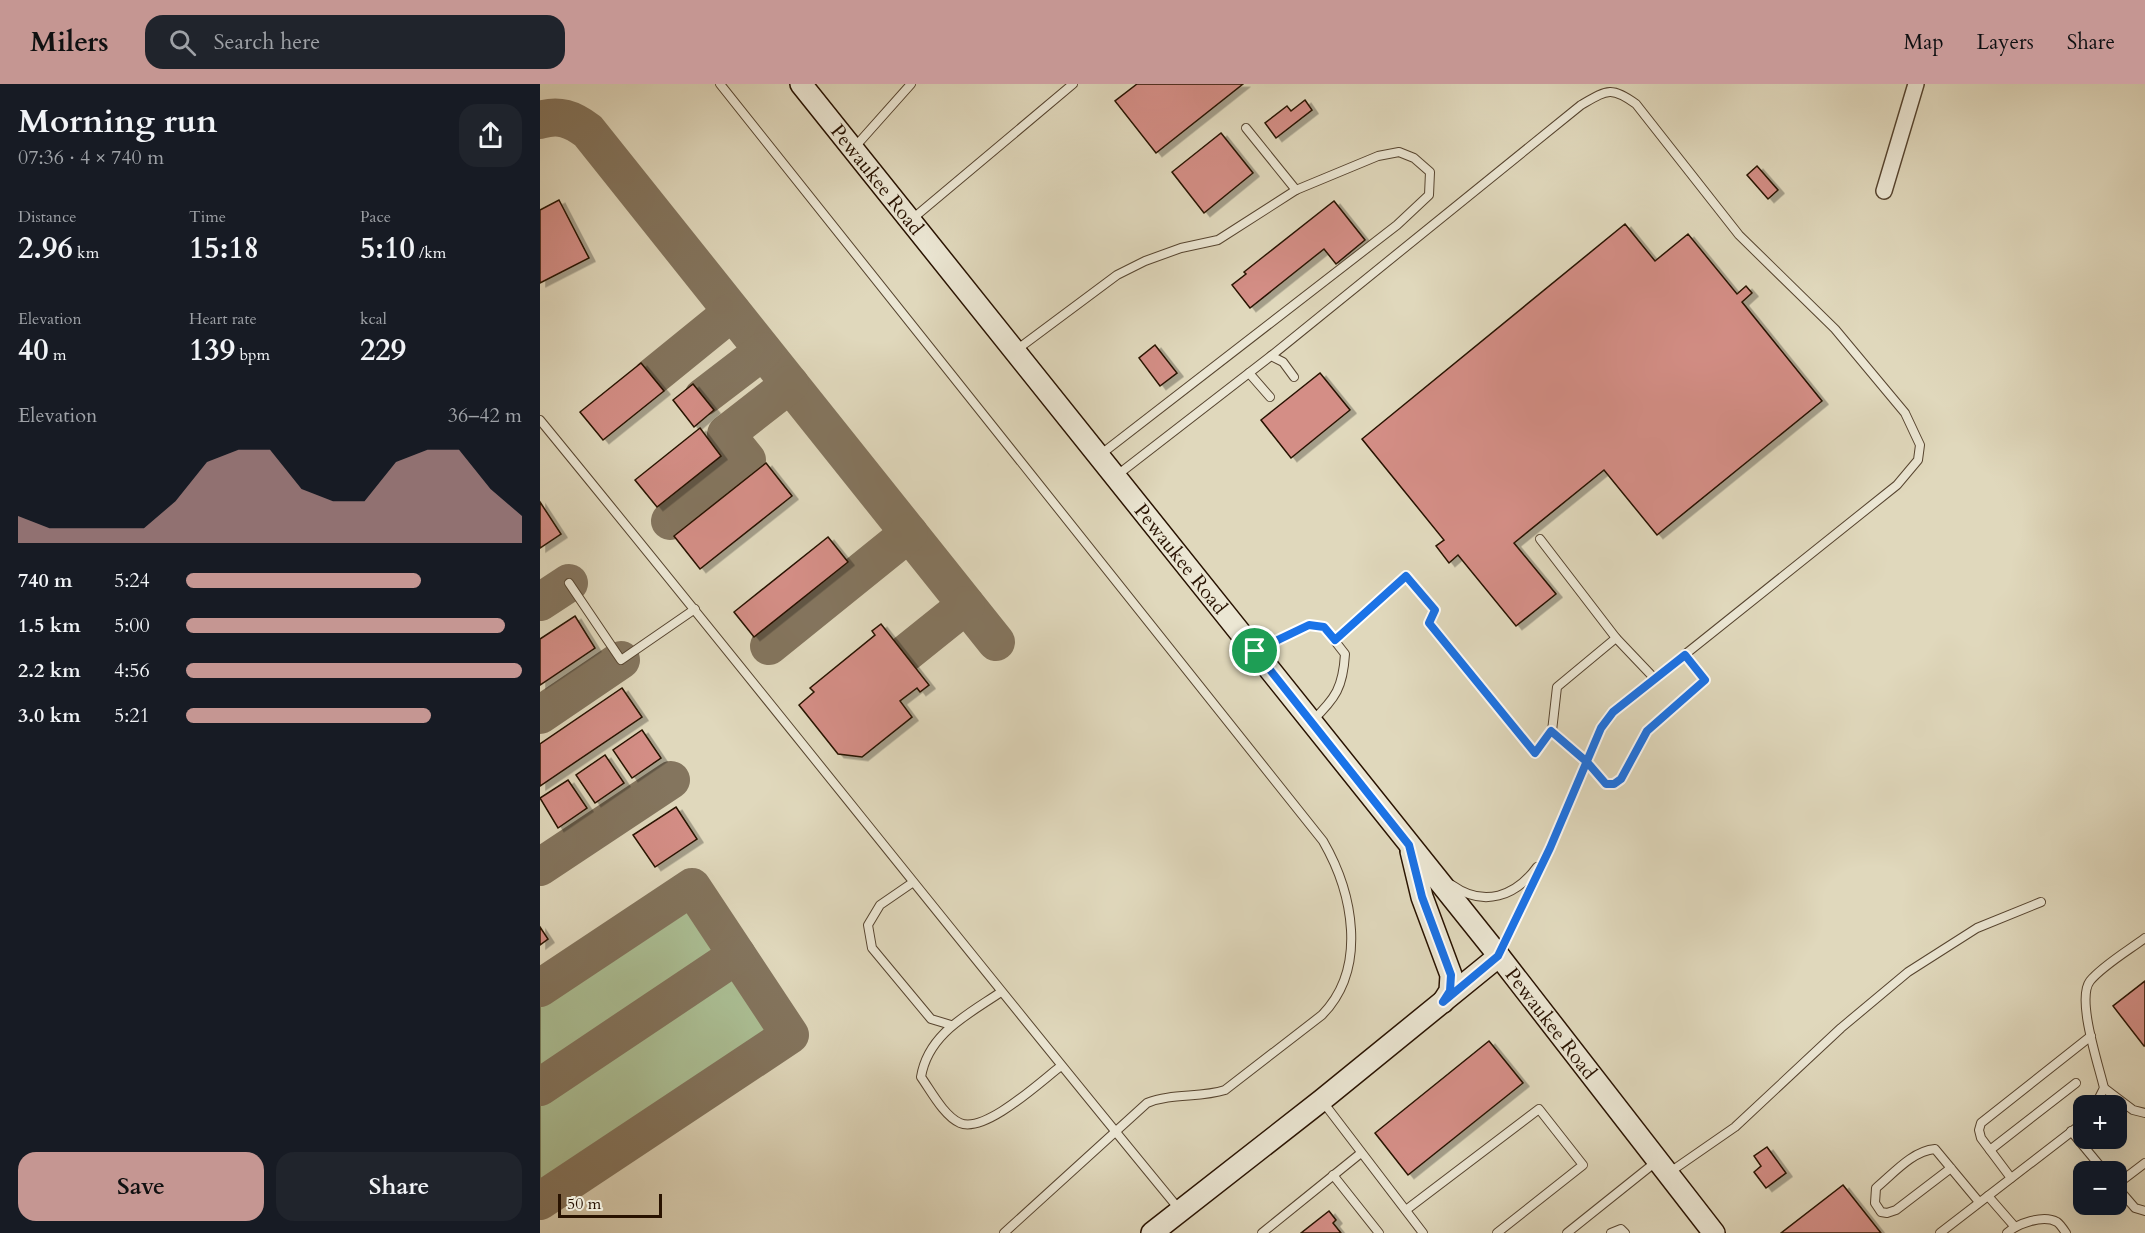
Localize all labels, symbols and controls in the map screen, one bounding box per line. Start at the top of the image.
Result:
search box [145,15,565,69]
text: Milers [30,23,109,61]
icon: search [166,26,199,59]
text: Search here [214,27,320,57]
text: Map [1904,28,1944,57]
text: Layers [1977,28,2034,57]
text: Share [2067,28,2115,57]
text: Morning run [18,99,218,144]
button: share [459,104,522,167]
street label: Pewaukee Road [825,118,930,241]
text: 07:36 · 4 × 740 m [18,144,164,171]
text: Distance [18,206,76,228]
text: Time [189,206,226,228]
text: Pace [360,206,391,228]
text: 2.96 [18,228,73,269]
text: 15:18 [189,228,259,269]
text: 5:10 [360,228,415,269]
text: km [73,242,99,264]
text: /km [415,242,446,264]
text: Elevation [18,308,82,330]
text: Heart rate [189,308,257,330]
text: kcal [360,308,387,330]
text: 40 [18,330,49,371]
text: 139 [189,330,235,371]
text: 229 [360,330,406,371]
text: m [49,344,67,366]
text: bpm [235,344,270,366]
text: Elevation [18,402,97,429]
text: 36–42 m [448,402,522,429]
street label: Pewaukee Road [1128,498,1234,620]
text: 740 m [18,567,73,594]
text: 5:24 [114,567,150,594]
text: 1.5 km [18,612,81,639]
text: 5:00 [114,612,150,639]
pin [1229,625,1280,676]
icon: arrive [1238,634,1271,667]
text: 2.2 km [18,657,81,684]
text: 4:56 [114,657,150,684]
text: 3.0 km [18,702,81,729]
text: 5:21 [114,702,150,729]
street label: Pewaukee Road [1499,962,1603,1085]
map controls [2073,1095,2127,1215]
button: + [2073,1095,2127,1149]
button: Save [18,1152,264,1221]
button: Share [276,1152,522,1221]
button: − [2073,1161,2127,1215]
scale bar [558,1191,662,1218]
text: 50 m [567,1193,601,1215]

